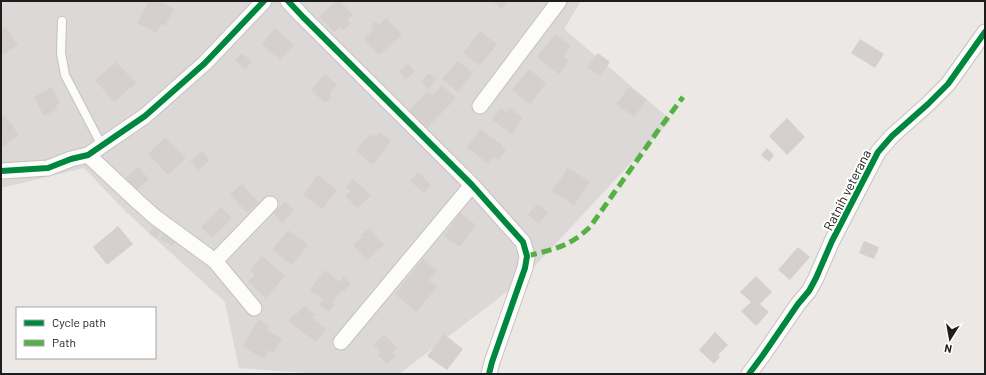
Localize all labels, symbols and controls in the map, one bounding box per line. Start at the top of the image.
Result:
street label: Ratnih veterana [820,147,874,233]
legend [16,307,156,359]
text: Cycle path [52,315,106,329]
north arrow [930,319,970,359]
text: Path [52,335,76,349]
text: N [943,342,953,356]

